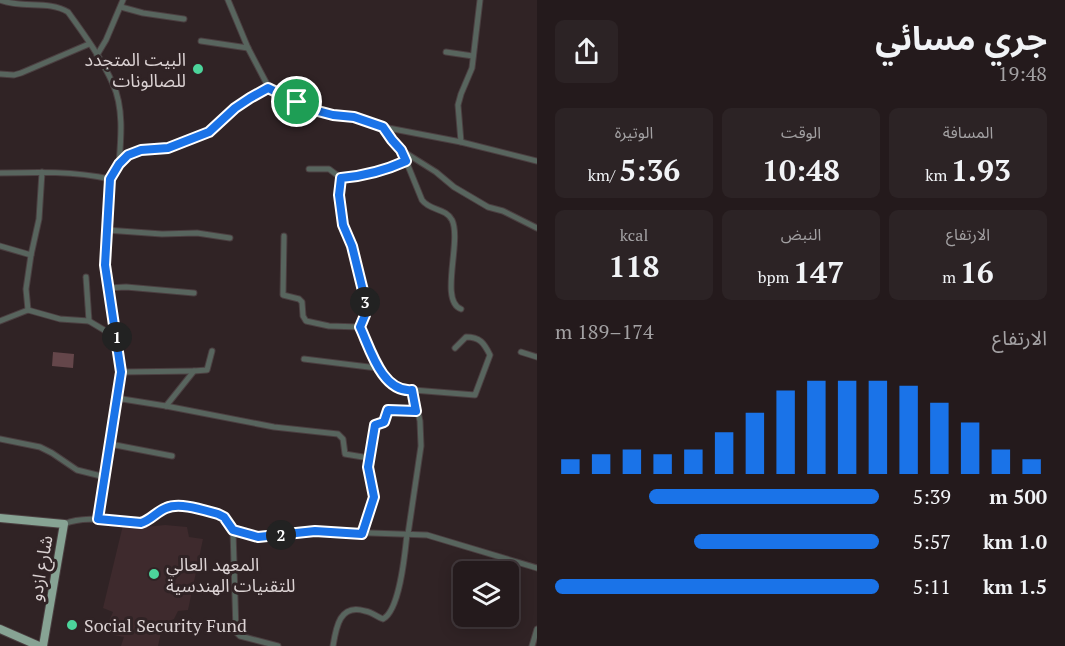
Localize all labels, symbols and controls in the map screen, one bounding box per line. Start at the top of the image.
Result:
text: جري مسائي [875,16,1047,59]
button: share [555,20,618,83]
place label: البيت المتجدد للصالونات [84,47,186,92]
text: 19:48 [998,60,1047,87]
marker: البيت المتجدد للصالونات [191,62,205,76]
pin [271,76,322,127]
icon: arrive [280,85,313,118]
text: الوتيرة [615,121,653,143]
text: الوقت [781,121,821,143]
text: المسافة [943,121,993,143]
text: 5:36 [619,150,680,190]
text: 10:48 [762,150,840,190]
text: 1.93 [951,150,1011,190]
text: /km [588,164,619,186]
text: km [925,164,951,186]
text: النبض [781,223,821,245]
text: الارتفاع [946,223,990,245]
text: kcal [620,224,648,246]
text: 118 [609,246,659,286]
text: 147 [793,252,844,292]
text: 16 [960,252,994,292]
text: bpm [758,266,793,288]
text: m [942,266,960,288]
pin: 3 [350,287,380,317]
text: 3 [360,291,370,313]
text: 174–189 m [555,318,654,345]
pin: 1 [102,322,132,352]
text: الارتفاع [992,324,1047,351]
text: 1 [112,326,122,348]
text: 5:39 [912,483,951,510]
text: 500 m [989,483,1047,510]
pin: 2 [266,520,296,550]
text: 2 [276,524,286,546]
text: 5:57 [912,528,951,555]
text: 1.0 km [983,528,1047,555]
street label: شارع ازدو [22,533,61,603]
place label: المعهد العالي للتقنيات الهندسية [166,552,296,597]
map controls [453,561,519,627]
button: layers [453,561,519,627]
marker: المعهد العالي للتقنيات الهندسية [147,567,161,581]
text: 5:11 [912,573,951,600]
text: 1.5 km [983,573,1047,600]
place label: Social Security Fund [84,613,247,637]
marker: Social Security Fund [65,618,79,632]

